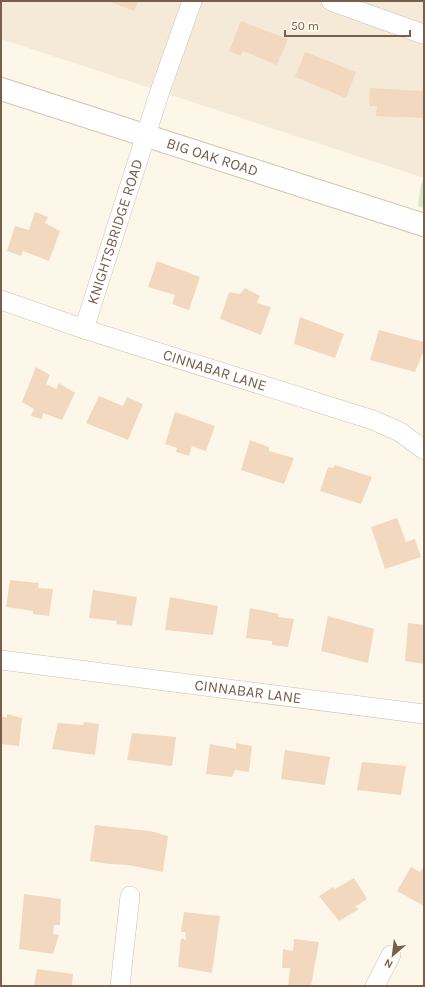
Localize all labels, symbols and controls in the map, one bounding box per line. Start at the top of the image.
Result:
scale bar [285,12,410,38]
text: 50 m [291,19,319,33]
street label: BIG OAK ROAD [164,134,260,180]
street label: KNIGHTSBRIDGE ROAD [83,157,147,307]
street label: CINNABAR LANE [161,345,269,395]
street label: CINNABAR LANE [193,676,303,707]
north arrow [373,935,413,975]
text: N [382,956,395,971]

